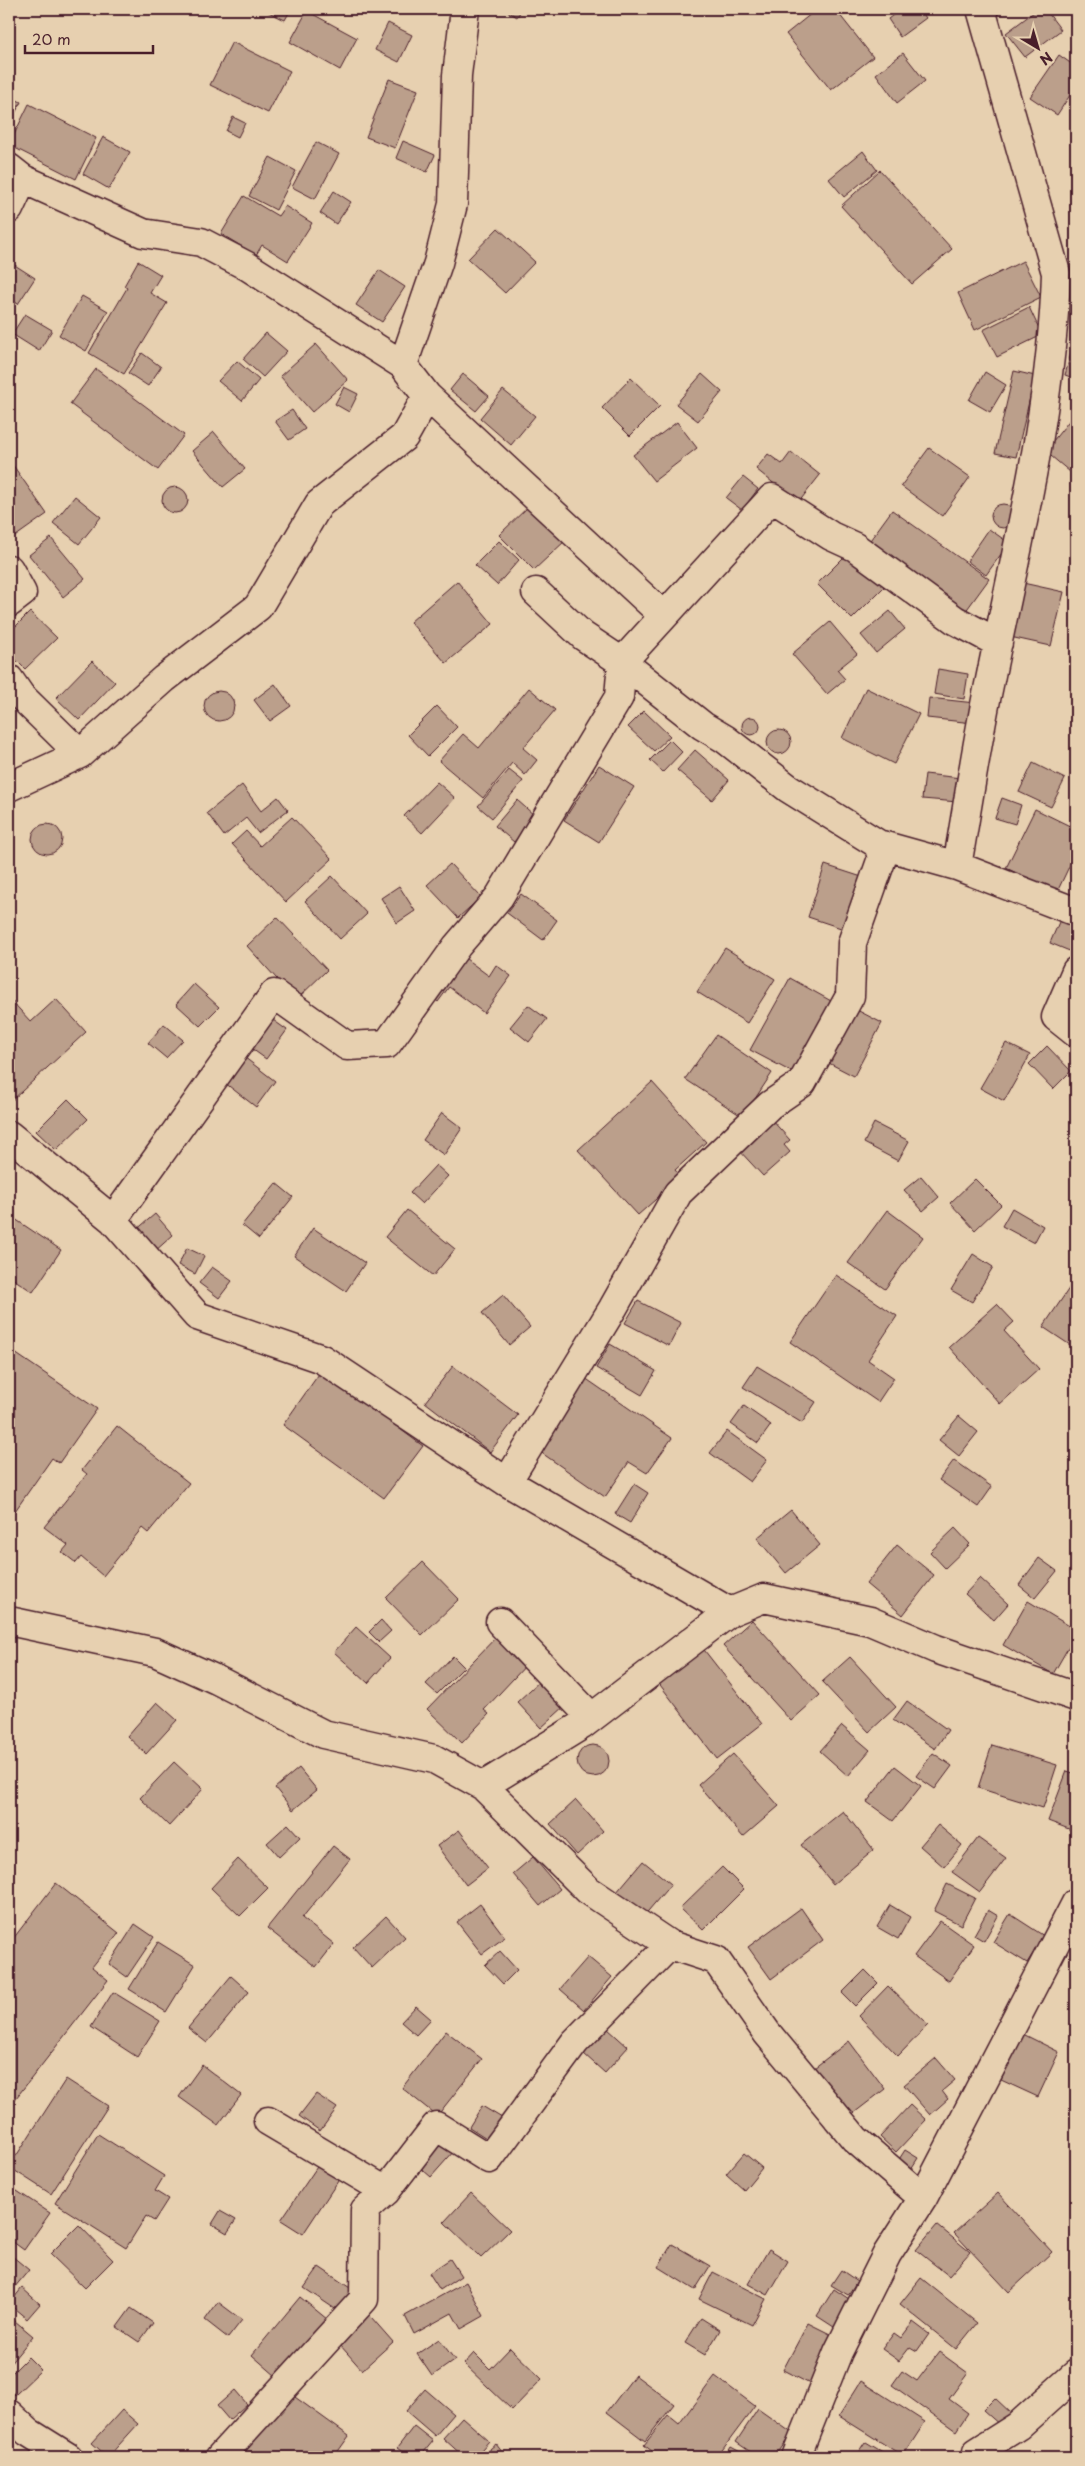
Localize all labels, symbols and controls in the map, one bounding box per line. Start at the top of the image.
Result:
scale bar [25,22,152,54]
north arrow [1012,22,1062,72]
text: 20 m [32,27,71,50]
text: N [1035,47,1057,70]

